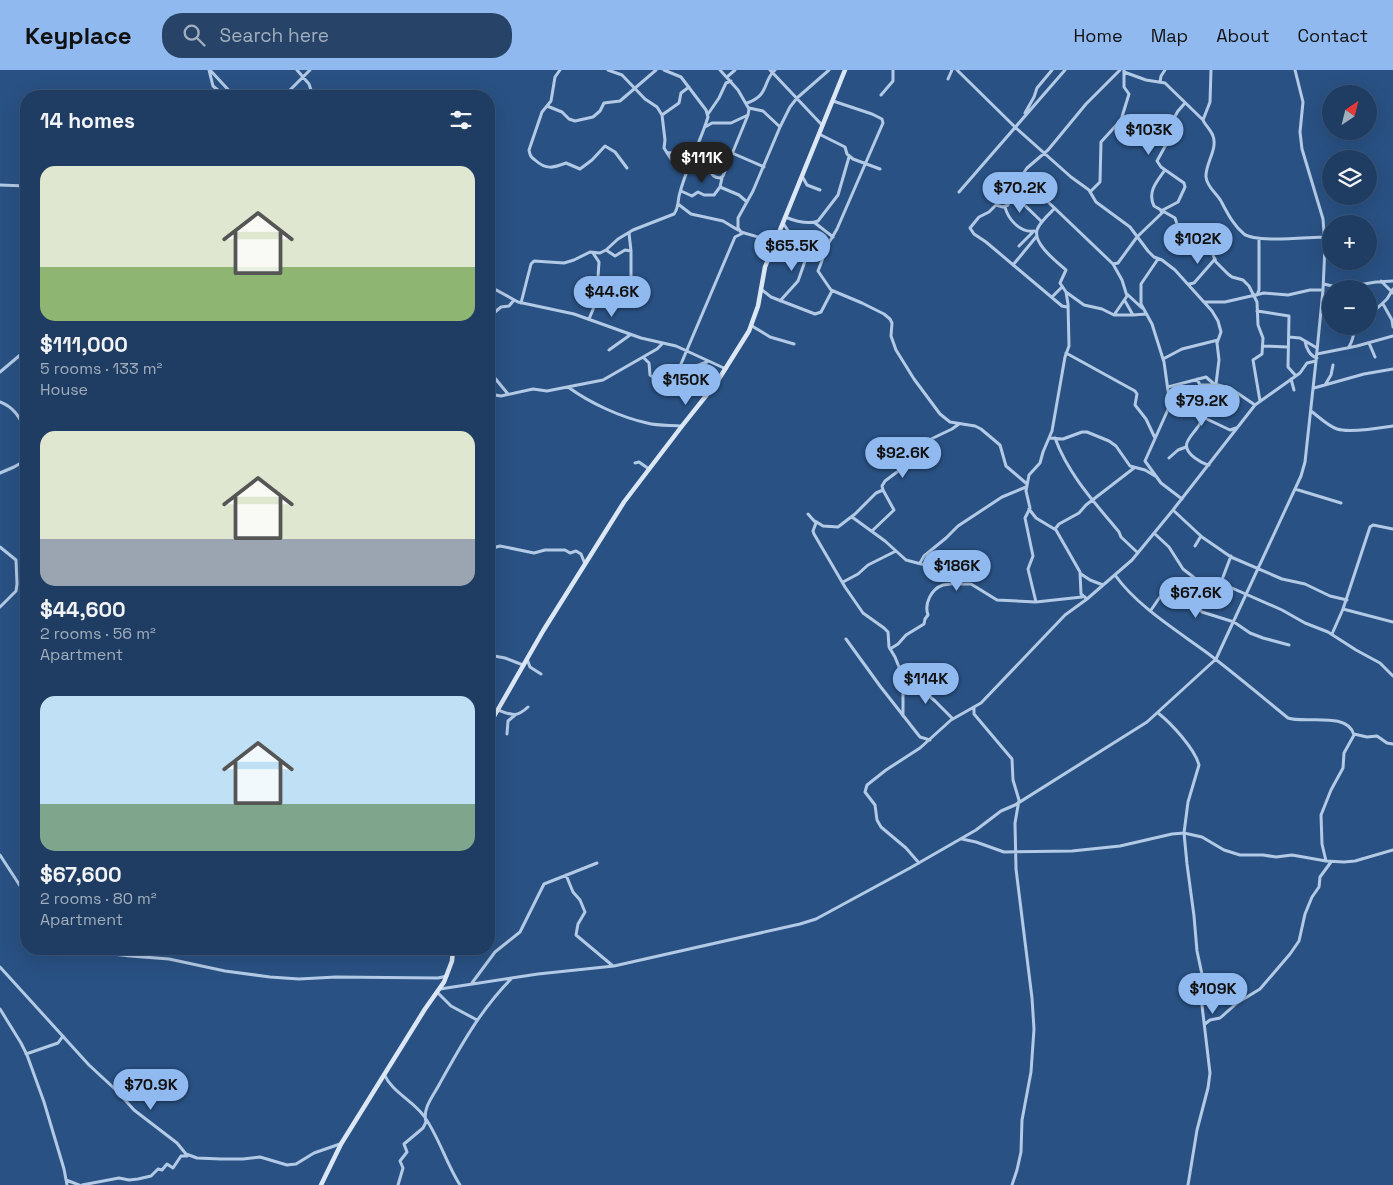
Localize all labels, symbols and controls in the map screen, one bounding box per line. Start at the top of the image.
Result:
search box [162,13,512,58]
text: Keyplace [25,20,132,51]
icon: search [180,21,208,49]
text: Search here [220,23,329,48]
text: Home [1074,24,1123,47]
text: Map [1151,24,1188,47]
text: About [1216,24,1270,47]
text: Contact [1298,24,1368,47]
north arrow [1322,85,1378,140]
map controls [1322,85,1377,335]
icon: filters [447,106,475,134]
text: 14 homes [40,107,135,134]
pin: $103K [1114,114,1184,156]
text: $103K [1125,119,1173,140]
pin: $111K [667,142,737,184]
text: $111K [681,147,723,168]
button: layers [1322,150,1377,205]
pin: $70.2K [979,172,1061,214]
text: $70.2K [994,177,1046,198]
icon: home [213,198,303,288]
button: + [1322,215,1377,270]
pin: $102K [1163,222,1233,265]
text: $102K [1175,228,1221,249]
pin: $65.5K [751,230,833,272]
text: $65.5K [765,235,819,256]
pin: $44.6K [571,276,653,318]
button: − [1322,280,1377,335]
text: $44.6K [585,281,639,302]
text: $111,000 [40,331,128,358]
text: 5 rooms · 133 m² [40,358,162,379]
pin: $150K [651,364,721,406]
text: $150K [663,369,709,390]
text: House [40,379,88,400]
pin: $79.2K [1161,384,1243,427]
text: $79.2K [1176,390,1228,411]
pin: $92.6K [862,436,944,479]
text: $92.6K [876,442,930,463]
icon: home [213,463,303,553]
pin: $186K [922,550,992,592]
text: $186K [934,555,980,576]
pin: $67.6K [1155,576,1237,619]
text: $67.6K [1170,582,1222,603]
text: $44,600 [40,596,126,623]
text: 2 rooms · 56 m² [40,623,156,644]
text: Apartment [40,644,123,665]
pin: $114K [891,662,961,705]
text: $114K [904,668,948,689]
icon: home [213,728,303,818]
text: $67,600 [40,861,122,888]
text: 2 rooms · 80 m² [40,888,157,909]
text: Apartment [40,909,123,930]
pin: $109K [1178,972,1248,1015]
text: $109K [1189,978,1237,999]
pin: $70.9K [110,1068,192,1111]
text: $70.9K [124,1074,178,1095]

